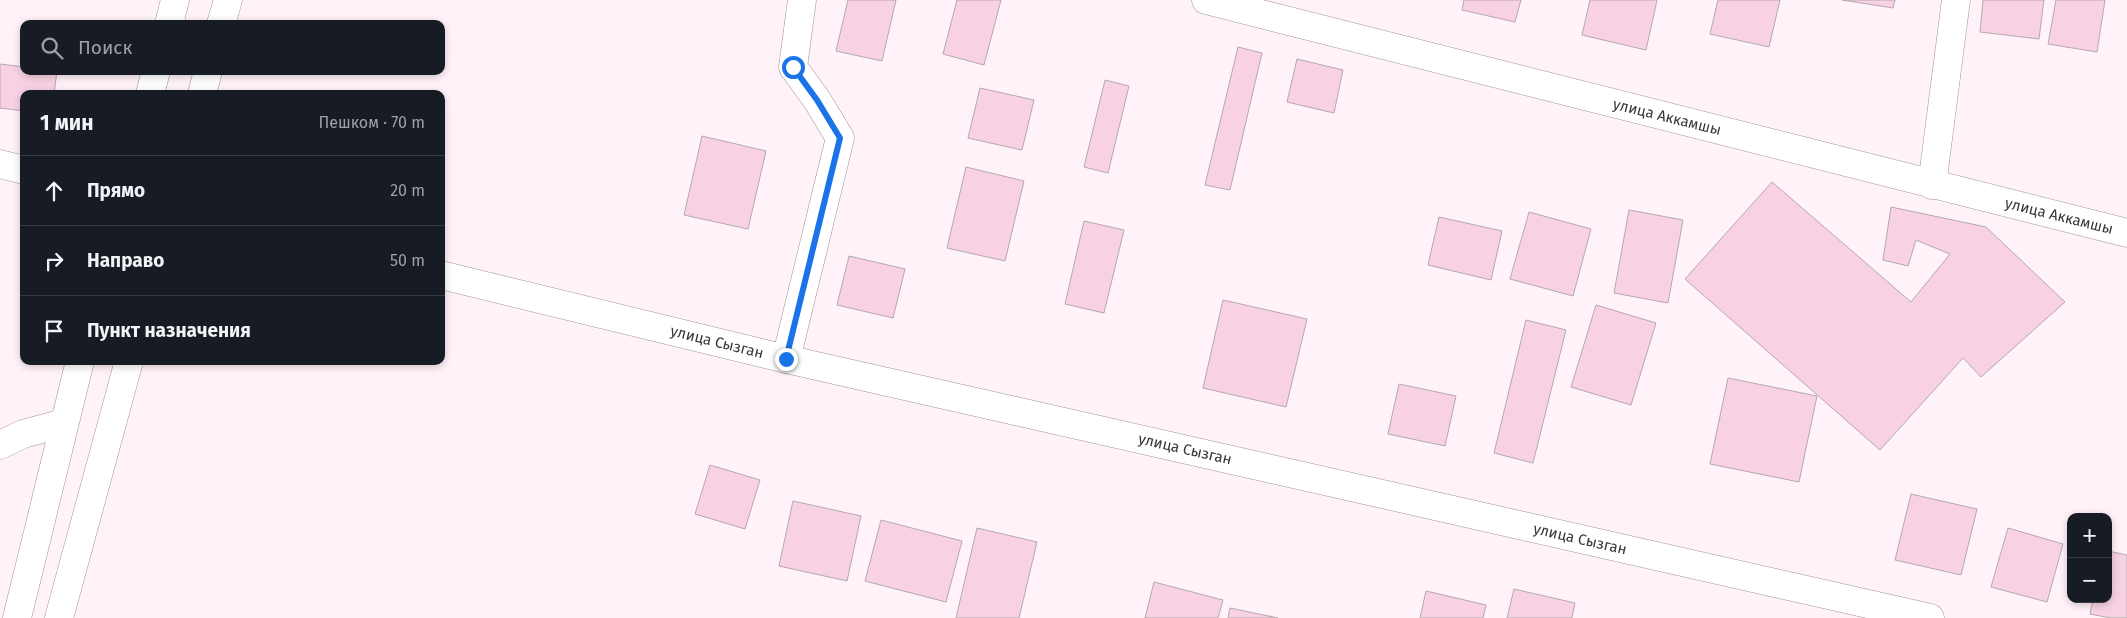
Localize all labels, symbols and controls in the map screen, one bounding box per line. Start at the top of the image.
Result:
search box [20,20,445,75]
icon: search [38,34,66,62]
text: Поиск [78,36,132,59]
route start [782,56,805,79]
street label: улица Аккамшы [1611,95,1723,139]
text: 1 мин [40,110,94,136]
text: Пешком · 70 m [318,113,425,132]
icon: ahead [40,177,68,205]
text: Прямо [87,179,145,202]
text: 20 m [390,181,425,200]
street label: улица Аккамшы [2003,194,2115,238]
icon: right [40,247,68,275]
text: Направо [87,249,164,272]
text: 50 m [390,251,425,270]
icon: arrive [40,317,68,345]
text: Пункт назначения [87,319,251,342]
street label: улица Сызган [669,322,765,362]
route end [775,348,798,371]
street label: улица Сызган [1137,430,1233,468]
map controls [2067,513,2112,603]
button: + [2067,513,2112,558]
street label: улица Сызган [1532,520,1628,558]
button: − [2067,558,2112,603]

